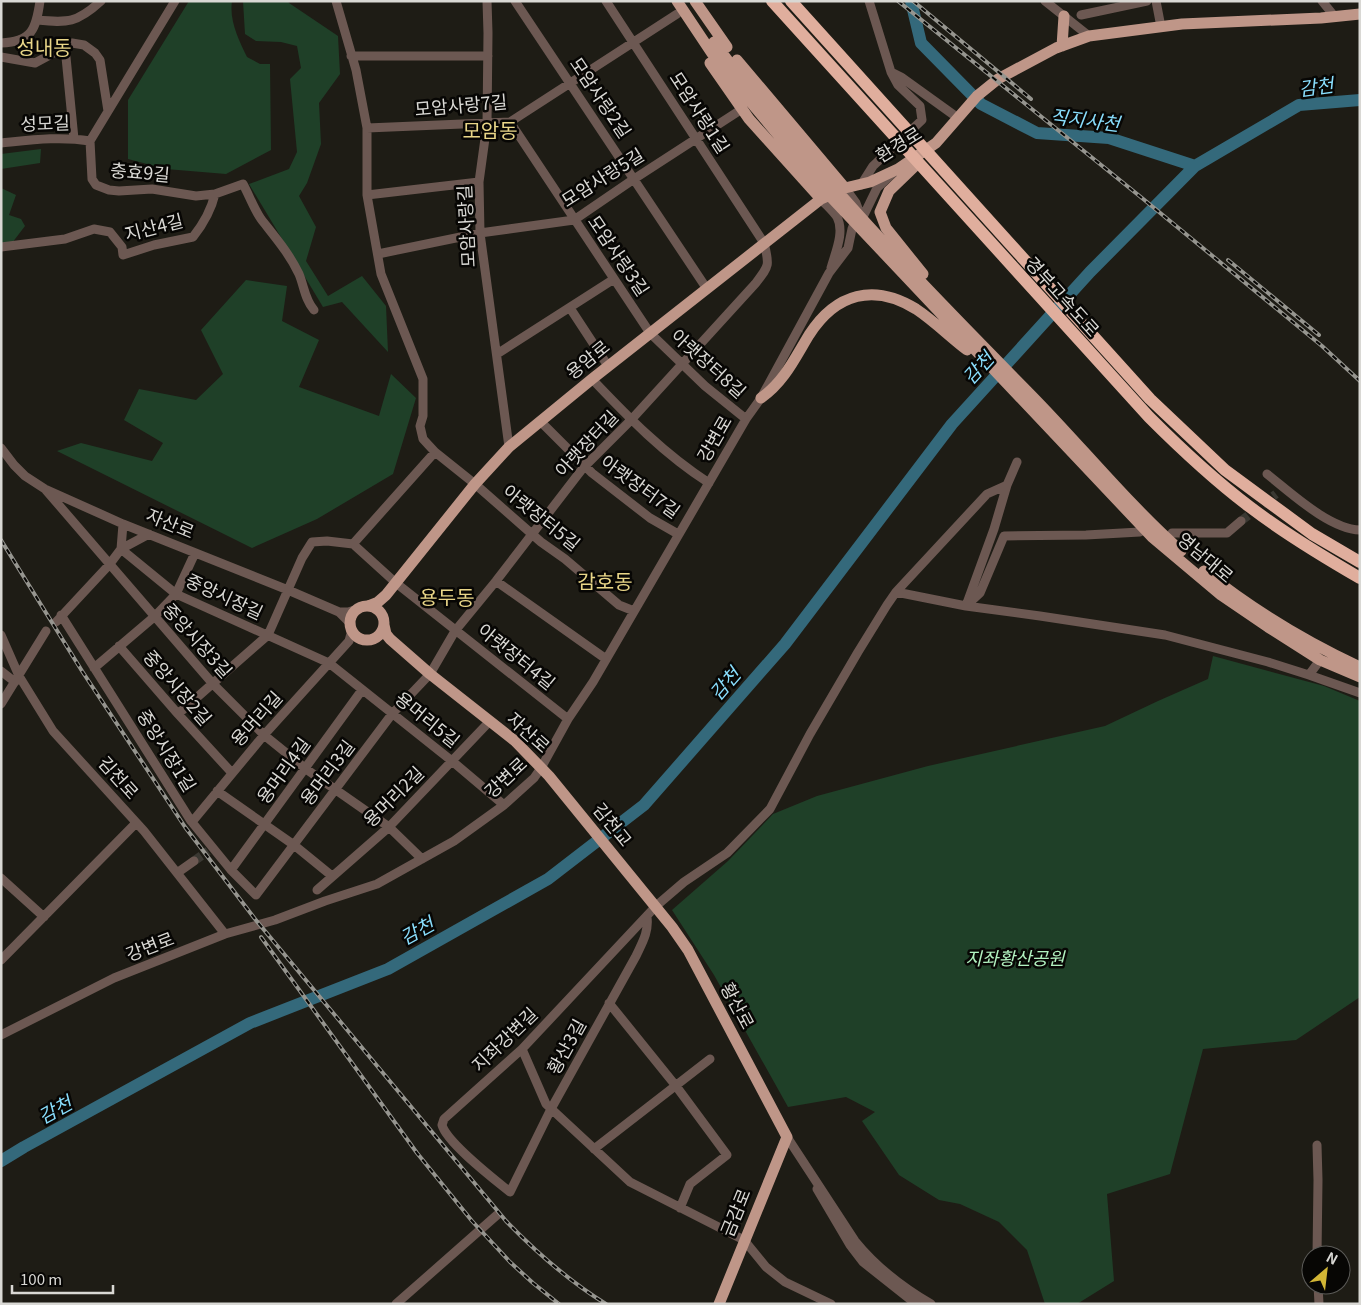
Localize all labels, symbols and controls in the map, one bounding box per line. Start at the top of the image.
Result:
district label: 성내동 [16,32,72,61]
street label: 모암사랑2길 [565,51,638,143]
street label: 모암사랑1길 [665,66,737,158]
water label: 감천 [1297,70,1336,101]
street label: 모암사랑7길 [413,87,508,121]
water label: 직지사천 [1049,101,1123,136]
street label: 성모길 [20,108,70,136]
district label: 모암동 [462,115,518,144]
street label: 환경로 [870,119,926,167]
street label: 모암사랑5길 [556,141,648,212]
street label: 충효9길 [109,155,171,187]
street label: 모암사랑길 [450,184,480,268]
street label: 지산4길 [121,206,186,246]
street label: 모암사랑3길 [583,209,656,301]
street label: 경부고속도로 [1021,250,1106,341]
street label: 아랫장터8길 [666,322,753,403]
street label: 용암로 [559,333,614,384]
water label: 감천 [955,344,1000,389]
street label: 아랫장터길 [548,403,623,482]
street label: 강변로 [690,410,737,466]
street label: 아랫장터7길 [596,448,686,523]
street label: 아랫장터5길 [498,477,586,556]
street label: 자산로 [143,501,199,544]
street label: 영남대로 [1173,525,1240,588]
street label: 중앙시장길 [182,566,268,624]
district label: 감호동 [577,566,633,595]
district label: 용두동 [419,582,475,611]
street label: 중앙시장3길 [158,596,239,683]
street label: 아랫장터4길 [473,616,561,695]
street label: 중앙시장2길 [138,643,219,730]
water label: 감천 [702,660,747,705]
street label: 용머리길 [224,684,287,751]
street label: 용머리5길 [390,684,466,753]
street label: 중앙시장1길 [132,704,203,796]
street label: 자산로 [502,705,556,758]
street label: 용머리4길 [249,731,315,808]
street label: 용머리3길 [293,734,360,810]
street label: 김천로 [93,750,146,804]
street label: 강변로 [478,750,532,803]
street label: 용머리2길 [356,759,429,832]
street label: 김천교 [588,796,639,851]
water label: 감천 [394,909,439,950]
street label: 강변로 [121,924,177,966]
park label: 지좌황산공원 [965,944,1066,970]
street label: 황산로 [716,977,762,1033]
street label: 지좌강변길 [465,1000,542,1077]
street label: 황산3길 [539,1014,591,1078]
water label: 감천 [32,1088,77,1129]
street label: 금감로 [713,1184,756,1240]
north arrow [1301,1245,1351,1295]
text: N [1323,1246,1342,1269]
scale bar [12,1262,114,1294]
text: 100 m [20,1268,62,1289]

